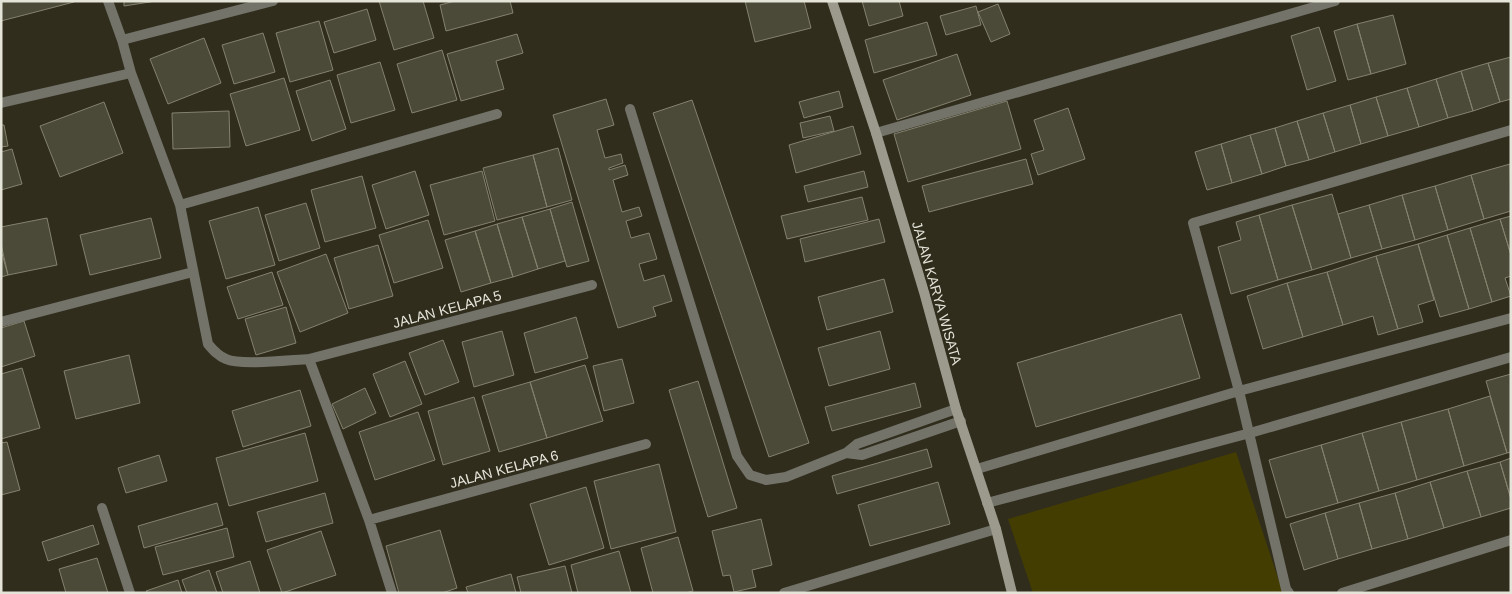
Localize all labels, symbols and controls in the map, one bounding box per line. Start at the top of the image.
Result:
street label: JALAN KARYA WISATA [909,219,965,367]
street label: JALAN KELAPA 5 [391,287,503,331]
street label: JALAN KELAPA 6 [448,447,560,491]

